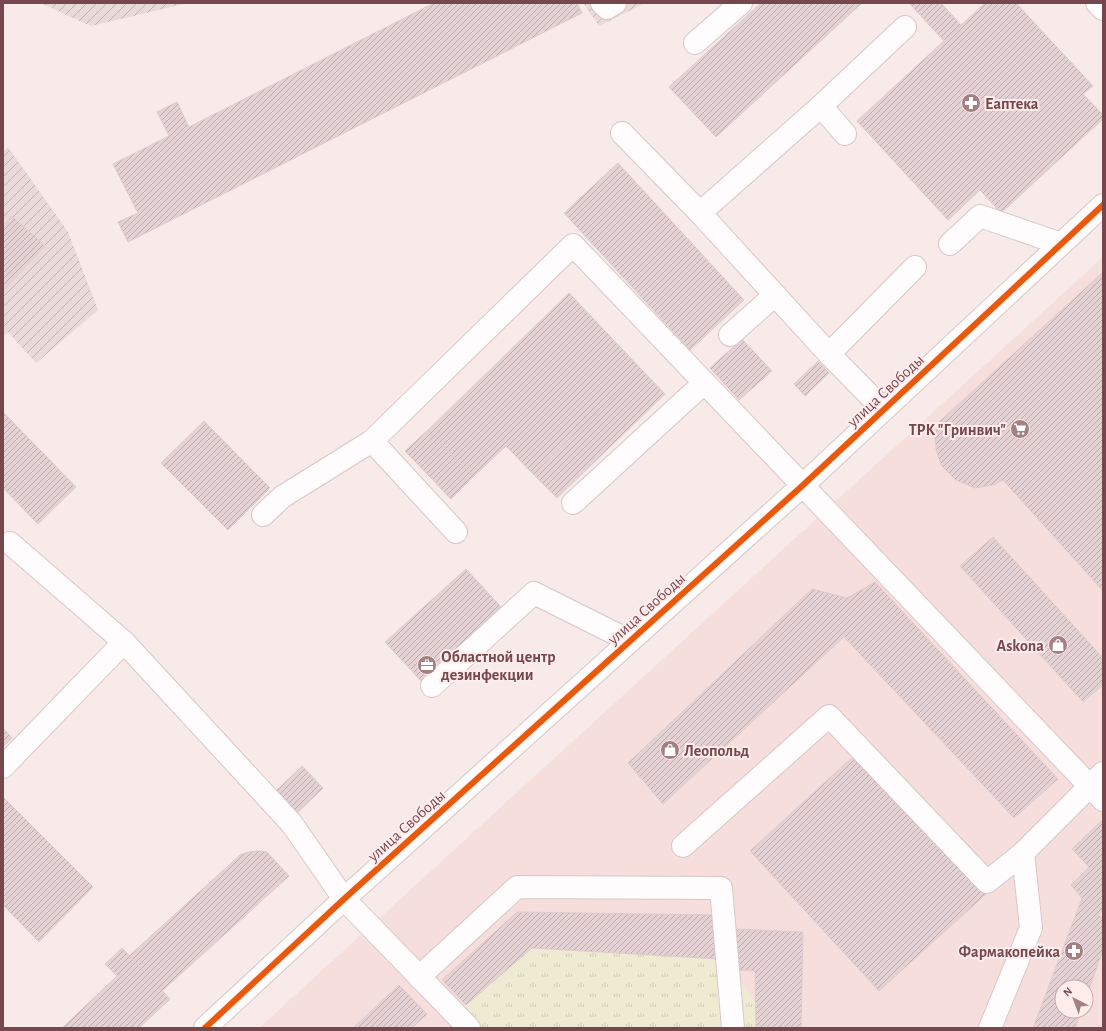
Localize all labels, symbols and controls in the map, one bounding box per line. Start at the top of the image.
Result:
pharmacy icon: Еаптека [960,92,982,114]
place label: Еаптека [985,96,1039,112]
street label: улица Свободы [844,351,928,431]
supermarket icon: ТРК "Гринвич" [1009,418,1031,440]
place label: ТРК "Гринвич" [909,422,1006,438]
street label: улица Свободы [604,570,689,649]
shop icon: Askona [1047,634,1069,656]
place label: Askona [997,638,1044,654]
place label: Областной центр дезинфекции [441,649,556,683]
office icon: Областной центр дезинфекции [416,654,438,676]
shop icon: Леопольд [659,739,681,761]
place label: Леопольд [684,743,750,759]
street label: улица Свободы [364,787,449,866]
pharmacy icon: Фармакопейка [1063,940,1085,962]
place label: Фармакопейка [958,944,1060,960]
north arrow [1054,979,1094,1019]
text: N [1061,985,1074,999]

